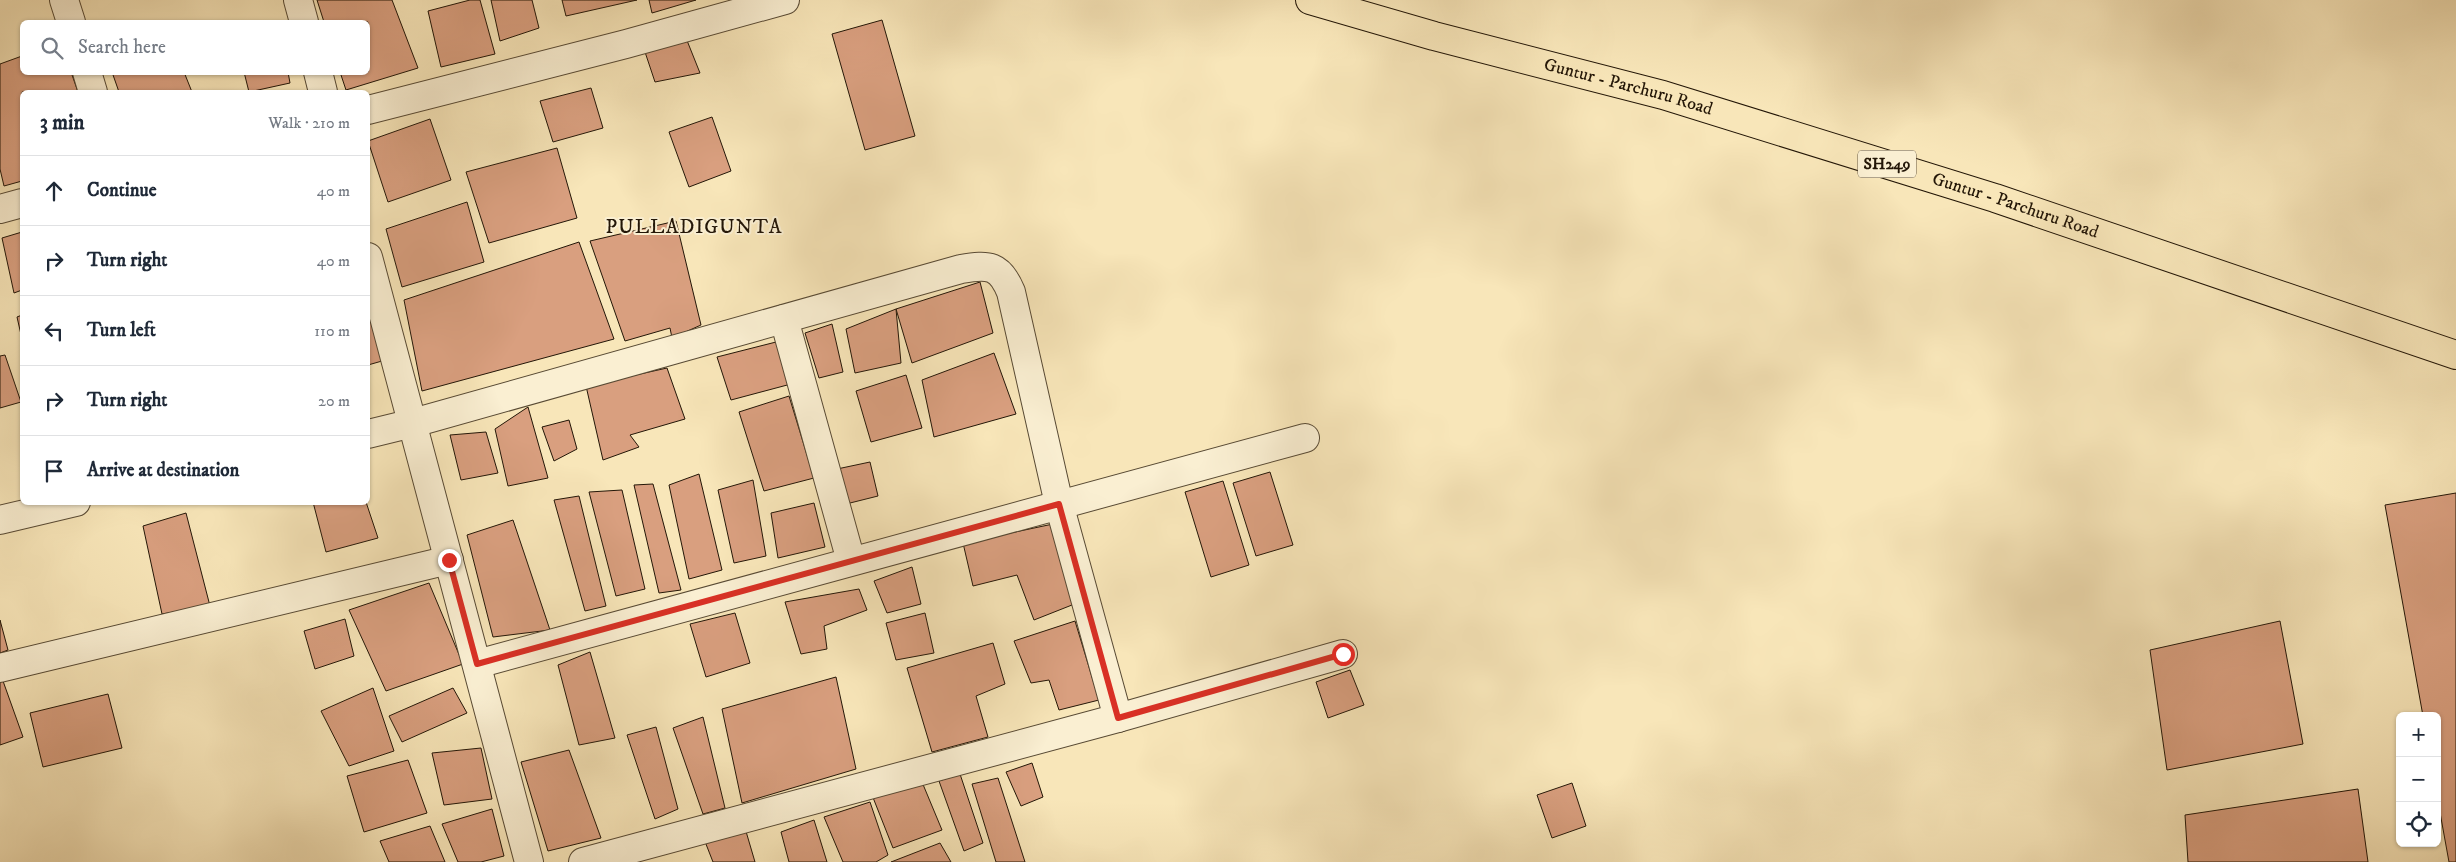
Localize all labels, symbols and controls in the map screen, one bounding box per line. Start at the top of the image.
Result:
search box [20,20,370,75]
icon: search [38,34,66,62]
text: Search here [78,36,166,59]
street label: Guntur - Parchuru Road [1542,54,1715,121]
text: 3 min [40,110,85,136]
text: Walk · 210 m [268,113,350,133]
road number: SH249 [1858,150,1916,178]
street label: Guntur - Parchuru Road [1929,168,2102,243]
icon: ahead [40,177,68,205]
text: Continue [87,179,157,202]
text: 40 m [317,181,350,201]
district label: PULLADIGUNTA [606,215,782,240]
icon: right [40,247,68,275]
text: Turn right [87,249,167,272]
text: 40 m [317,251,350,271]
icon: left [40,317,68,345]
text: Turn left [87,319,156,342]
text: 110 m [314,321,350,341]
icon: right [40,387,68,415]
text: Turn right [87,389,167,412]
text: 20 m [318,391,350,411]
icon: arrive [40,457,68,485]
text: Arrive at destination [87,459,239,482]
route end [438,549,461,572]
route start [1332,643,1355,666]
map controls [2396,712,2441,847]
button: + [2396,712,2441,757]
button: − [2396,757,2441,802]
button: locate [2396,802,2441,847]

